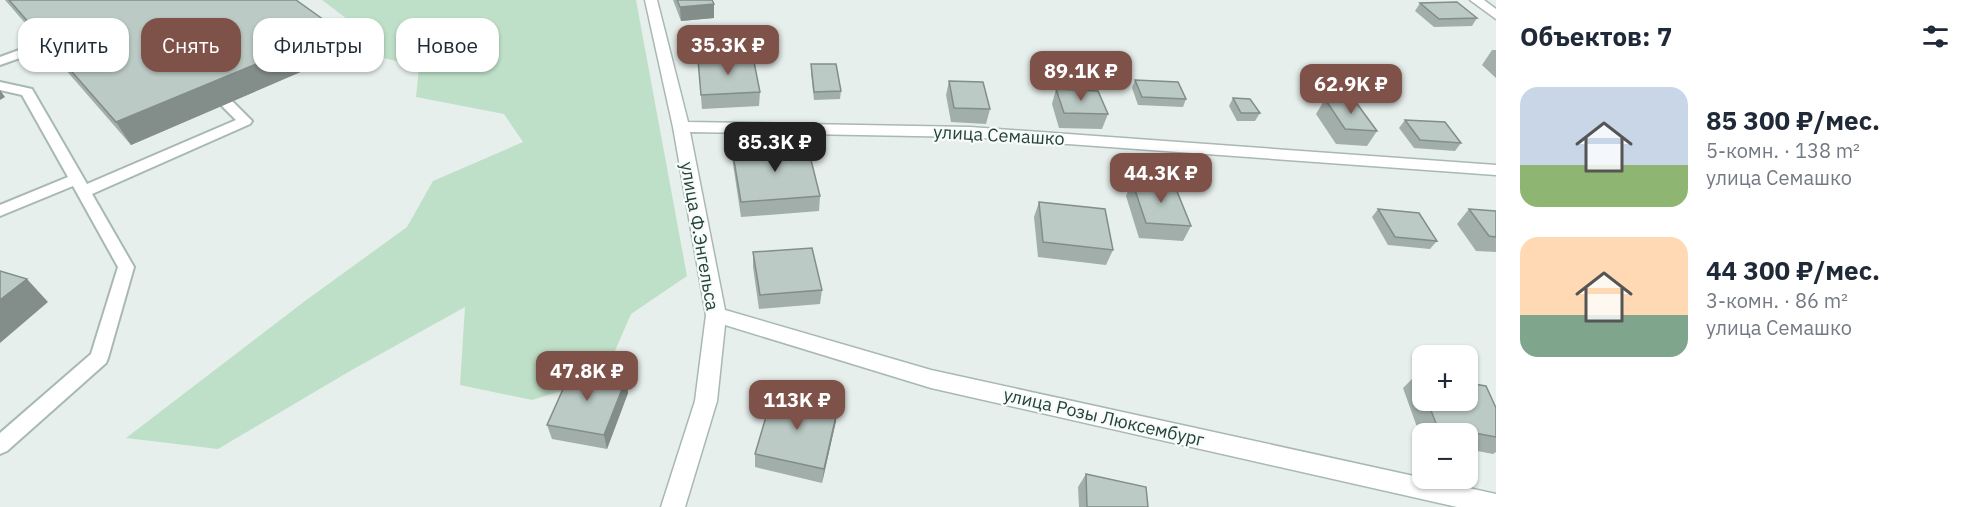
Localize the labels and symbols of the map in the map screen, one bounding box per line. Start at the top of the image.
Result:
pin: 35.3K ₽ [673,25,783,76]
pin: 89.1K ₽ [1026,51,1136,102]
pin: 62.9K ₽ [1296,64,1406,115]
street label: улица Семашко [933,120,1065,150]
pin: 85.3K ₽ [720,122,830,173]
pin: 44.3K ₽ [1106,153,1216,204]
street label: улица Ф.Энгельса [676,160,724,313]
pin: 47.8K ₽ [532,351,642,402]
pin: 113K ₽ [748,380,846,431]
street label: улица Розы Люксембург [1001,383,1207,451]

